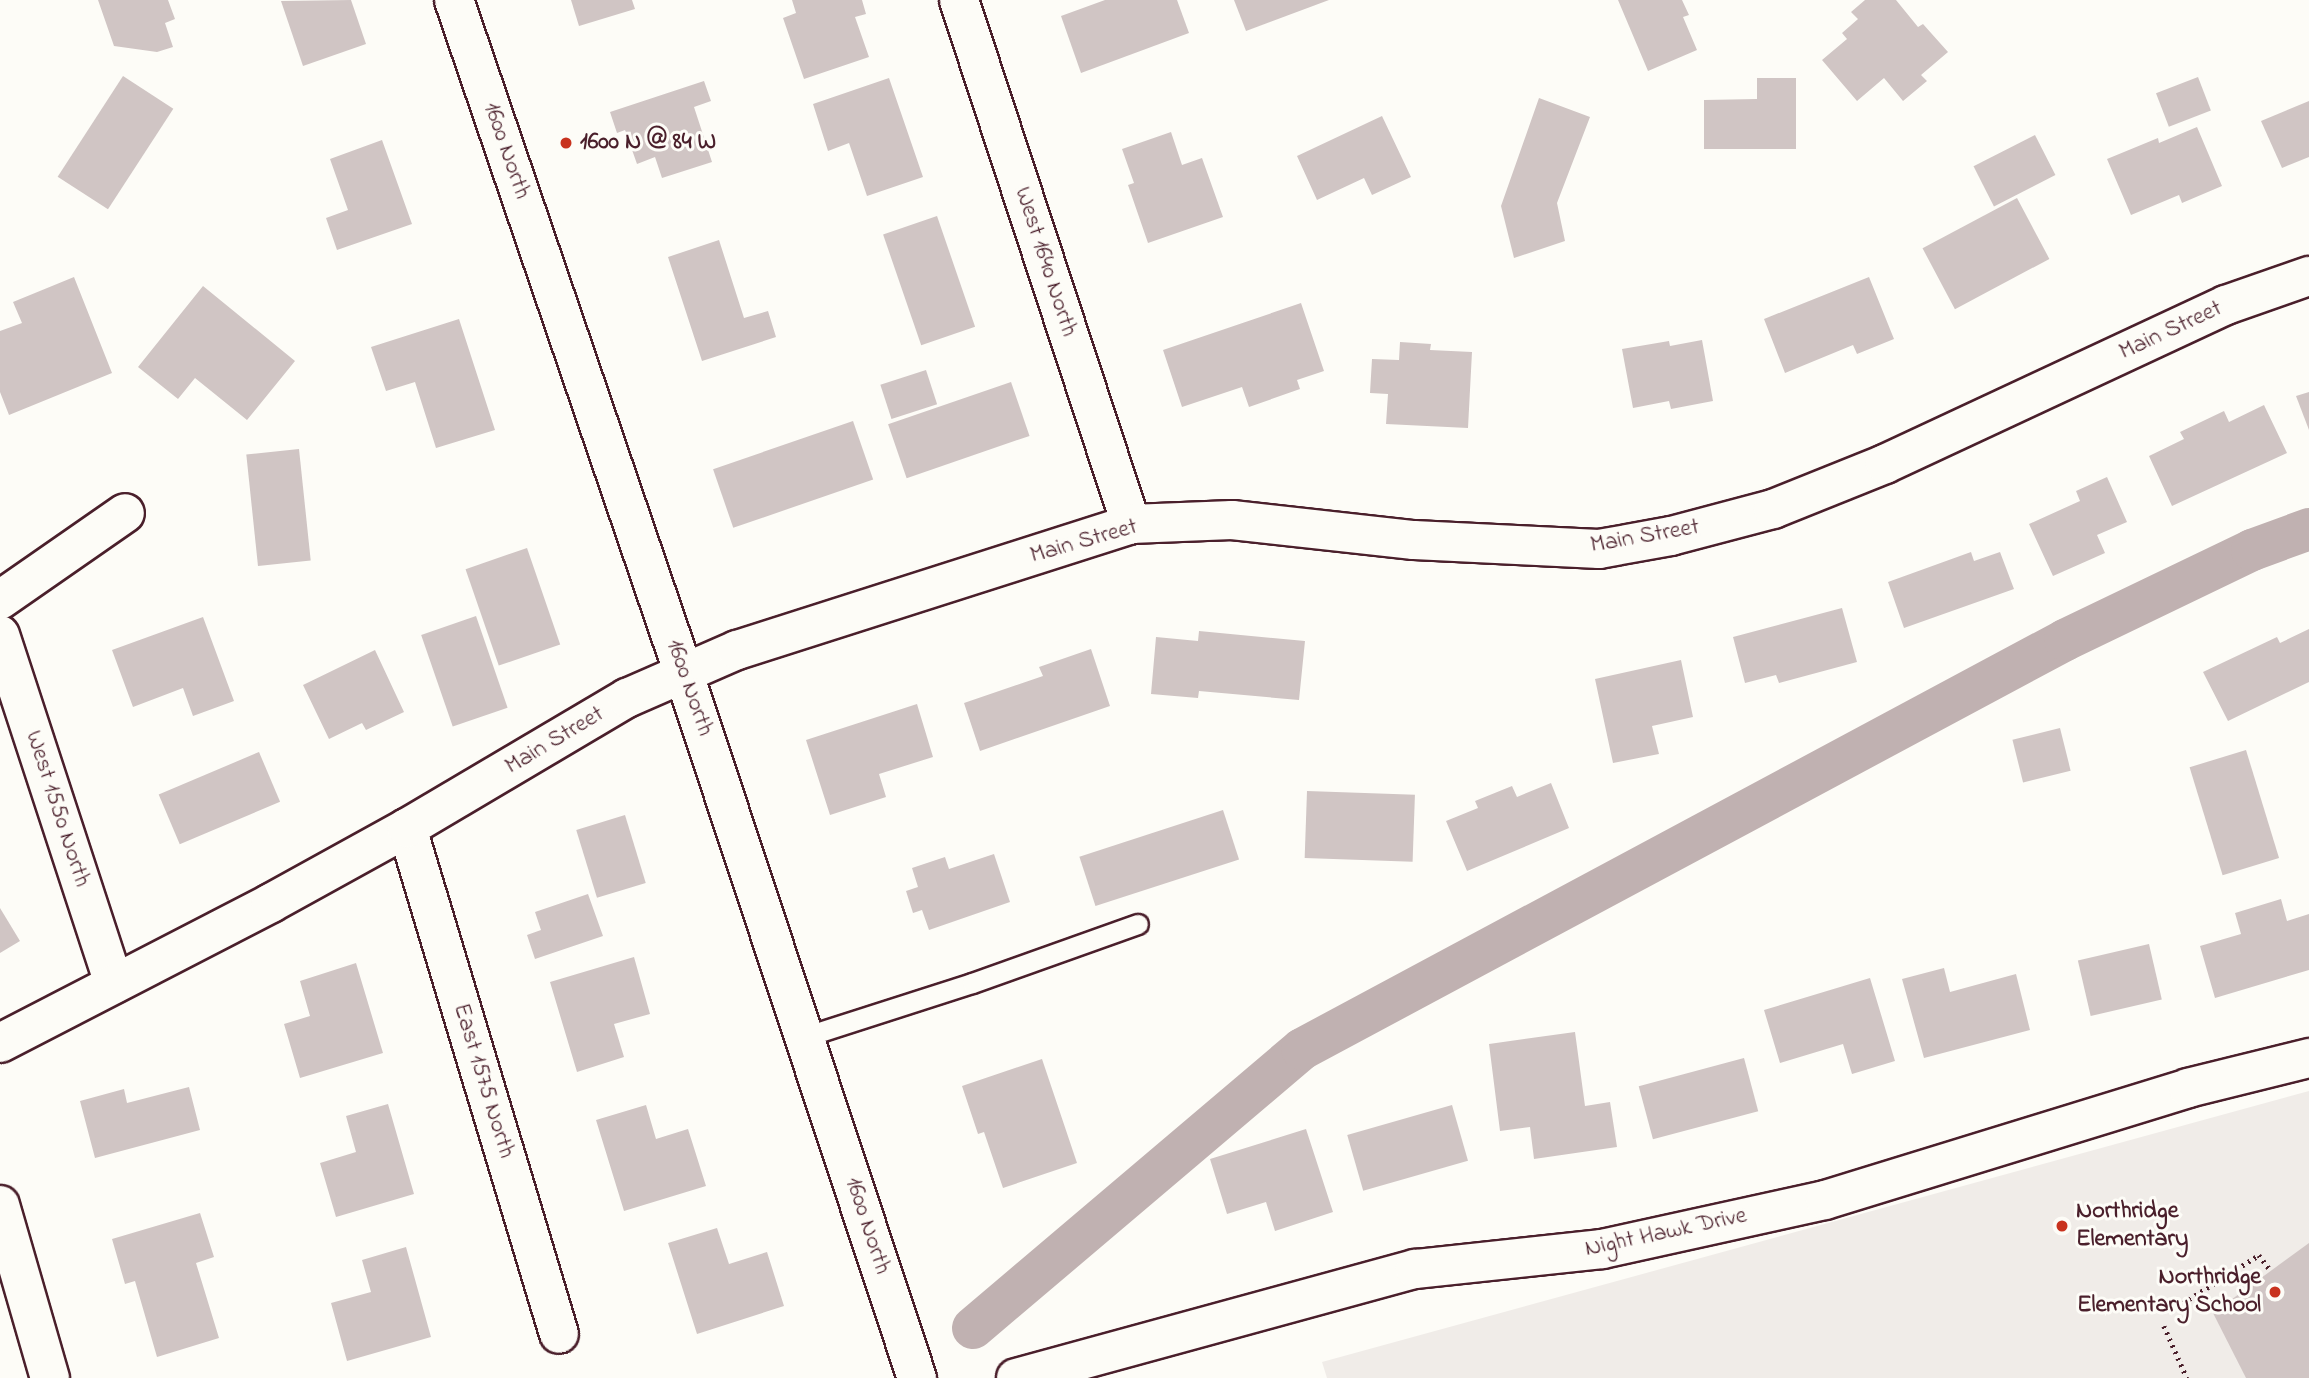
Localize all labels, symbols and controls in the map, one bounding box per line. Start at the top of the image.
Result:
street label: 1600 North [476,99,536,203]
place label: 1600 N @ 84 W [580,129,716,157]
marker: 1600 N @ 84 W [558,135,574,151]
street label: West 1640 North [1007,184,1083,340]
street label: Main Street [2115,295,2227,367]
street label: Main Street [1027,513,1141,571]
street label: Main Street [1588,513,1702,561]
street label: 1600 North [659,636,719,740]
street label: Main Street [500,700,610,782]
street label: West 1550 North [18,727,96,891]
street label: East 1575 North [446,1000,520,1162]
street label: 1600 North [838,1174,896,1278]
place label: Northridge Elementary [2076,1198,2188,1254]
street label: Night Hawk Drive [1582,1202,1750,1264]
marker: Northridge Elementary [2054,1218,2070,1234]
place label: Northridge Elementary School [2077,1264,2261,1320]
marker: Northridge Elementary School [2267,1284,2283,1300]

